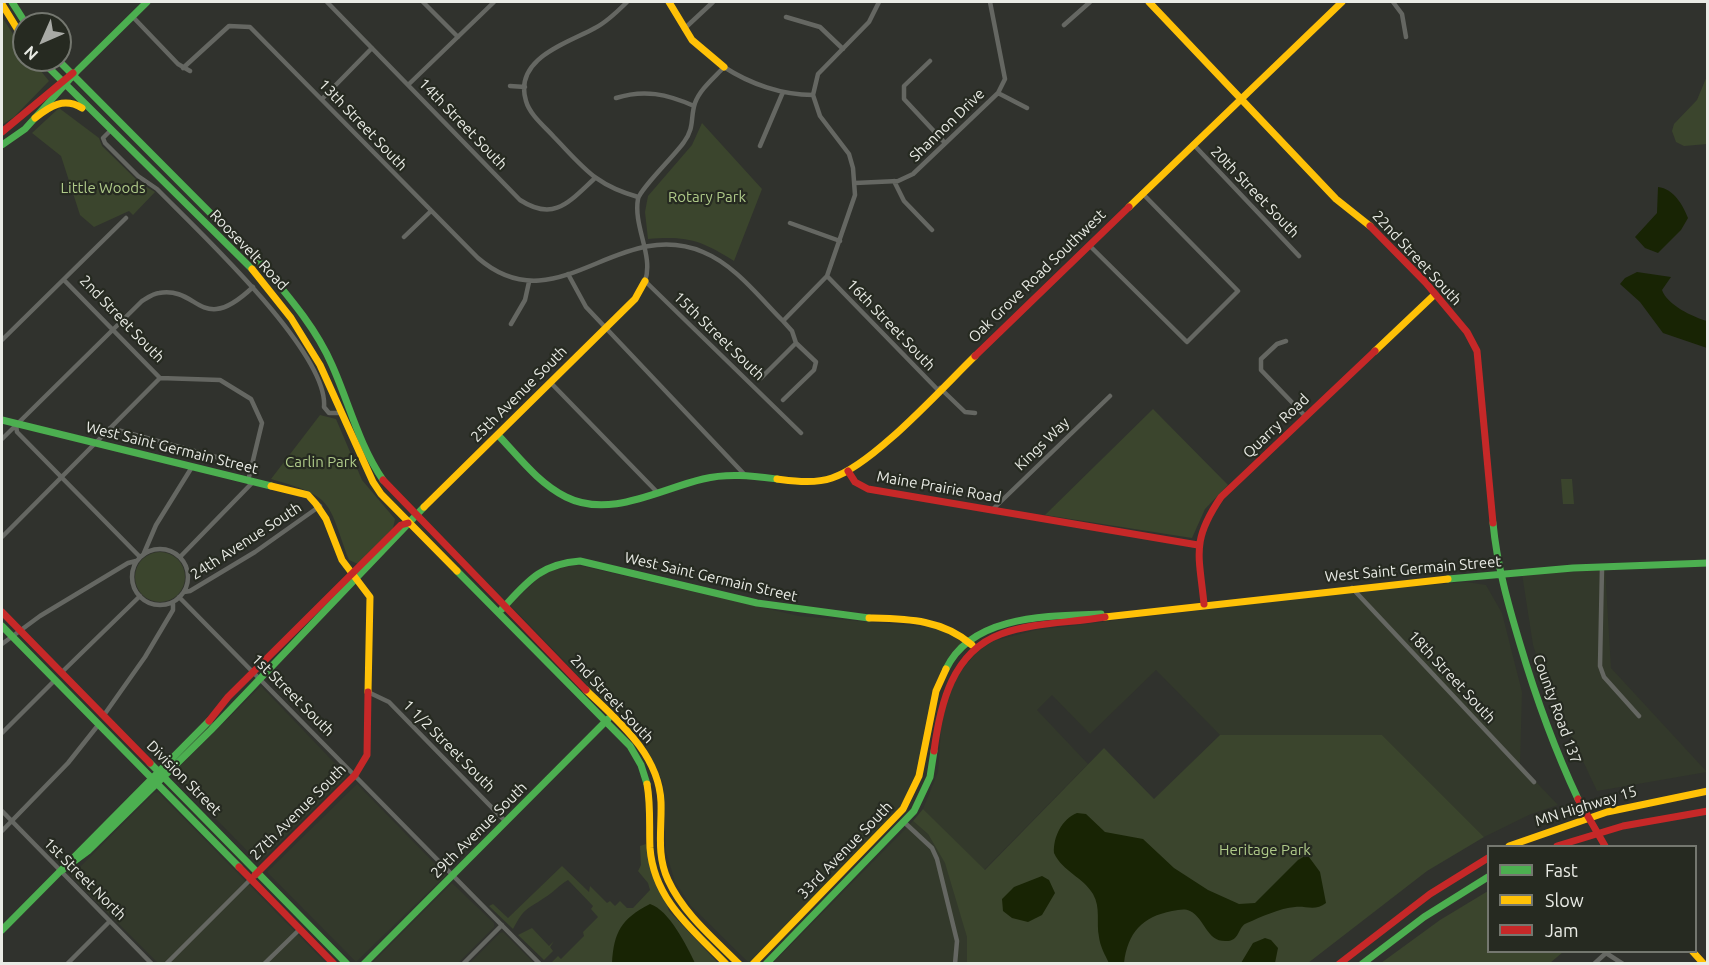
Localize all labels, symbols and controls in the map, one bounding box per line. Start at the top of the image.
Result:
north arrow [12,12,72,72]
text: N [20,43,41,64]
street label: 14th Street South [415,75,511,173]
street label: 13th Street South [315,76,411,174]
street label: Shannon Drive [906,85,988,165]
street label: 20th Street South [1207,143,1303,241]
park label: Little Woods [60,179,146,197]
park label: Rotary Park [668,188,746,206]
street label: Roosevelt Road [206,206,292,294]
street label: Oak Grove Road Southwest [965,206,1109,346]
street label: 22nd Street South [1369,207,1465,309]
street label: 2nd Street South [76,272,168,366]
street label: 16th Street South [843,276,939,374]
street label: 15th Street South [670,288,768,384]
street label: 25th Avenue South [467,342,571,446]
street label: Quarry Road [1239,390,1313,462]
street label: Kings Way [1011,414,1073,474]
street label: West Saint Germain Street [84,418,260,478]
park label: Carlin Park [285,453,357,471]
street label: Maine Prairie Road [875,467,1003,507]
street label: 24th Avenue South [187,498,305,584]
street label: West Saint Germain Street [623,548,799,606]
street label: West Saint Germain Street [1324,552,1502,586]
street label: 18th Street South [1405,627,1499,727]
street label: 1st Street South [248,650,338,740]
street label: 2nd Street South [566,651,658,747]
street label: County Road 137 [1529,652,1585,766]
street label: 1 1/2 Street South [399,696,499,796]
street label: Division Street [143,737,225,819]
street label: 27th Avenue South [246,760,350,864]
street label: 29th Avenue South [427,778,531,882]
street label: MN Highway 15 [1533,782,1639,830]
street label: 33rd Avenue South [794,798,896,902]
street label: 1st Street North [40,834,130,924]
park label: Heritage Park [1219,841,1311,859]
legend [1487,845,1697,953]
text: Fast [1545,860,1578,880]
text: Slow [1545,890,1584,910]
text: Jam [1545,920,1579,940]

